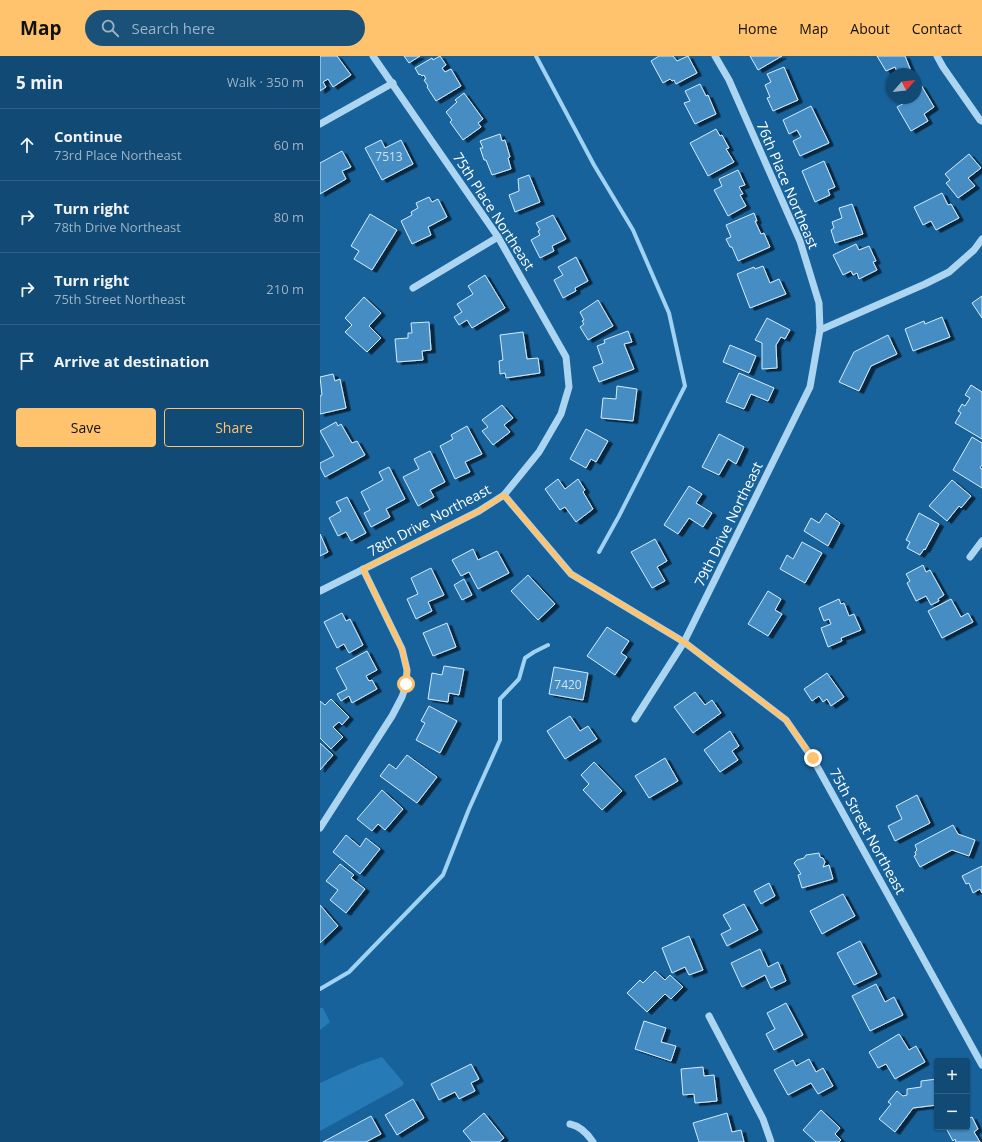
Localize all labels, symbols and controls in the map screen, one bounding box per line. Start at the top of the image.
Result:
search box [85,10,365,46]
text: Map [20,15,61,41]
icon: search [99,17,121,39]
text: Search here [131,18,215,38]
text: Home [738,19,777,38]
text: Map [799,19,828,38]
text: About [850,19,890,38]
text: Contact [912,19,962,38]
north arrow [886,68,922,104]
text: 5 min [16,71,63,94]
text: Walk · 350 m [227,73,304,91]
street label: 76th Place Northeast [753,118,823,252]
text: Continue [54,126,122,146]
icon: ahead [16,134,38,156]
text: 60 m [274,136,304,154]
text: 73rd Place Northeast [54,146,182,164]
house number: 7513 [375,148,403,165]
street label: 75th Place Northeast [449,148,539,274]
text: Turn right [54,198,129,218]
icon: right [16,206,38,228]
text: 80 m [274,208,304,226]
text: 78th Drive Northeast [54,218,181,236]
text: Turn right [54,270,129,290]
icon: right [16,278,38,300]
text: 210 m [266,280,304,298]
text: 75th Street Northeast [54,290,185,308]
icon: arrive [16,350,38,372]
text: Arrive at destination [54,351,209,371]
button: Save [16,408,156,447]
button: Share [164,408,304,447]
street label: 79th Drive Northeast [689,458,767,590]
street label: 78th Drive Northeast [364,480,494,560]
route start [397,675,415,693]
house number: 7420 [554,676,582,693]
route end [804,749,822,767]
street label: 75th Street Northeast [825,765,911,898]
map controls [934,1058,970,1130]
button: + [934,1058,970,1094]
button: − [934,1094,970,1130]

